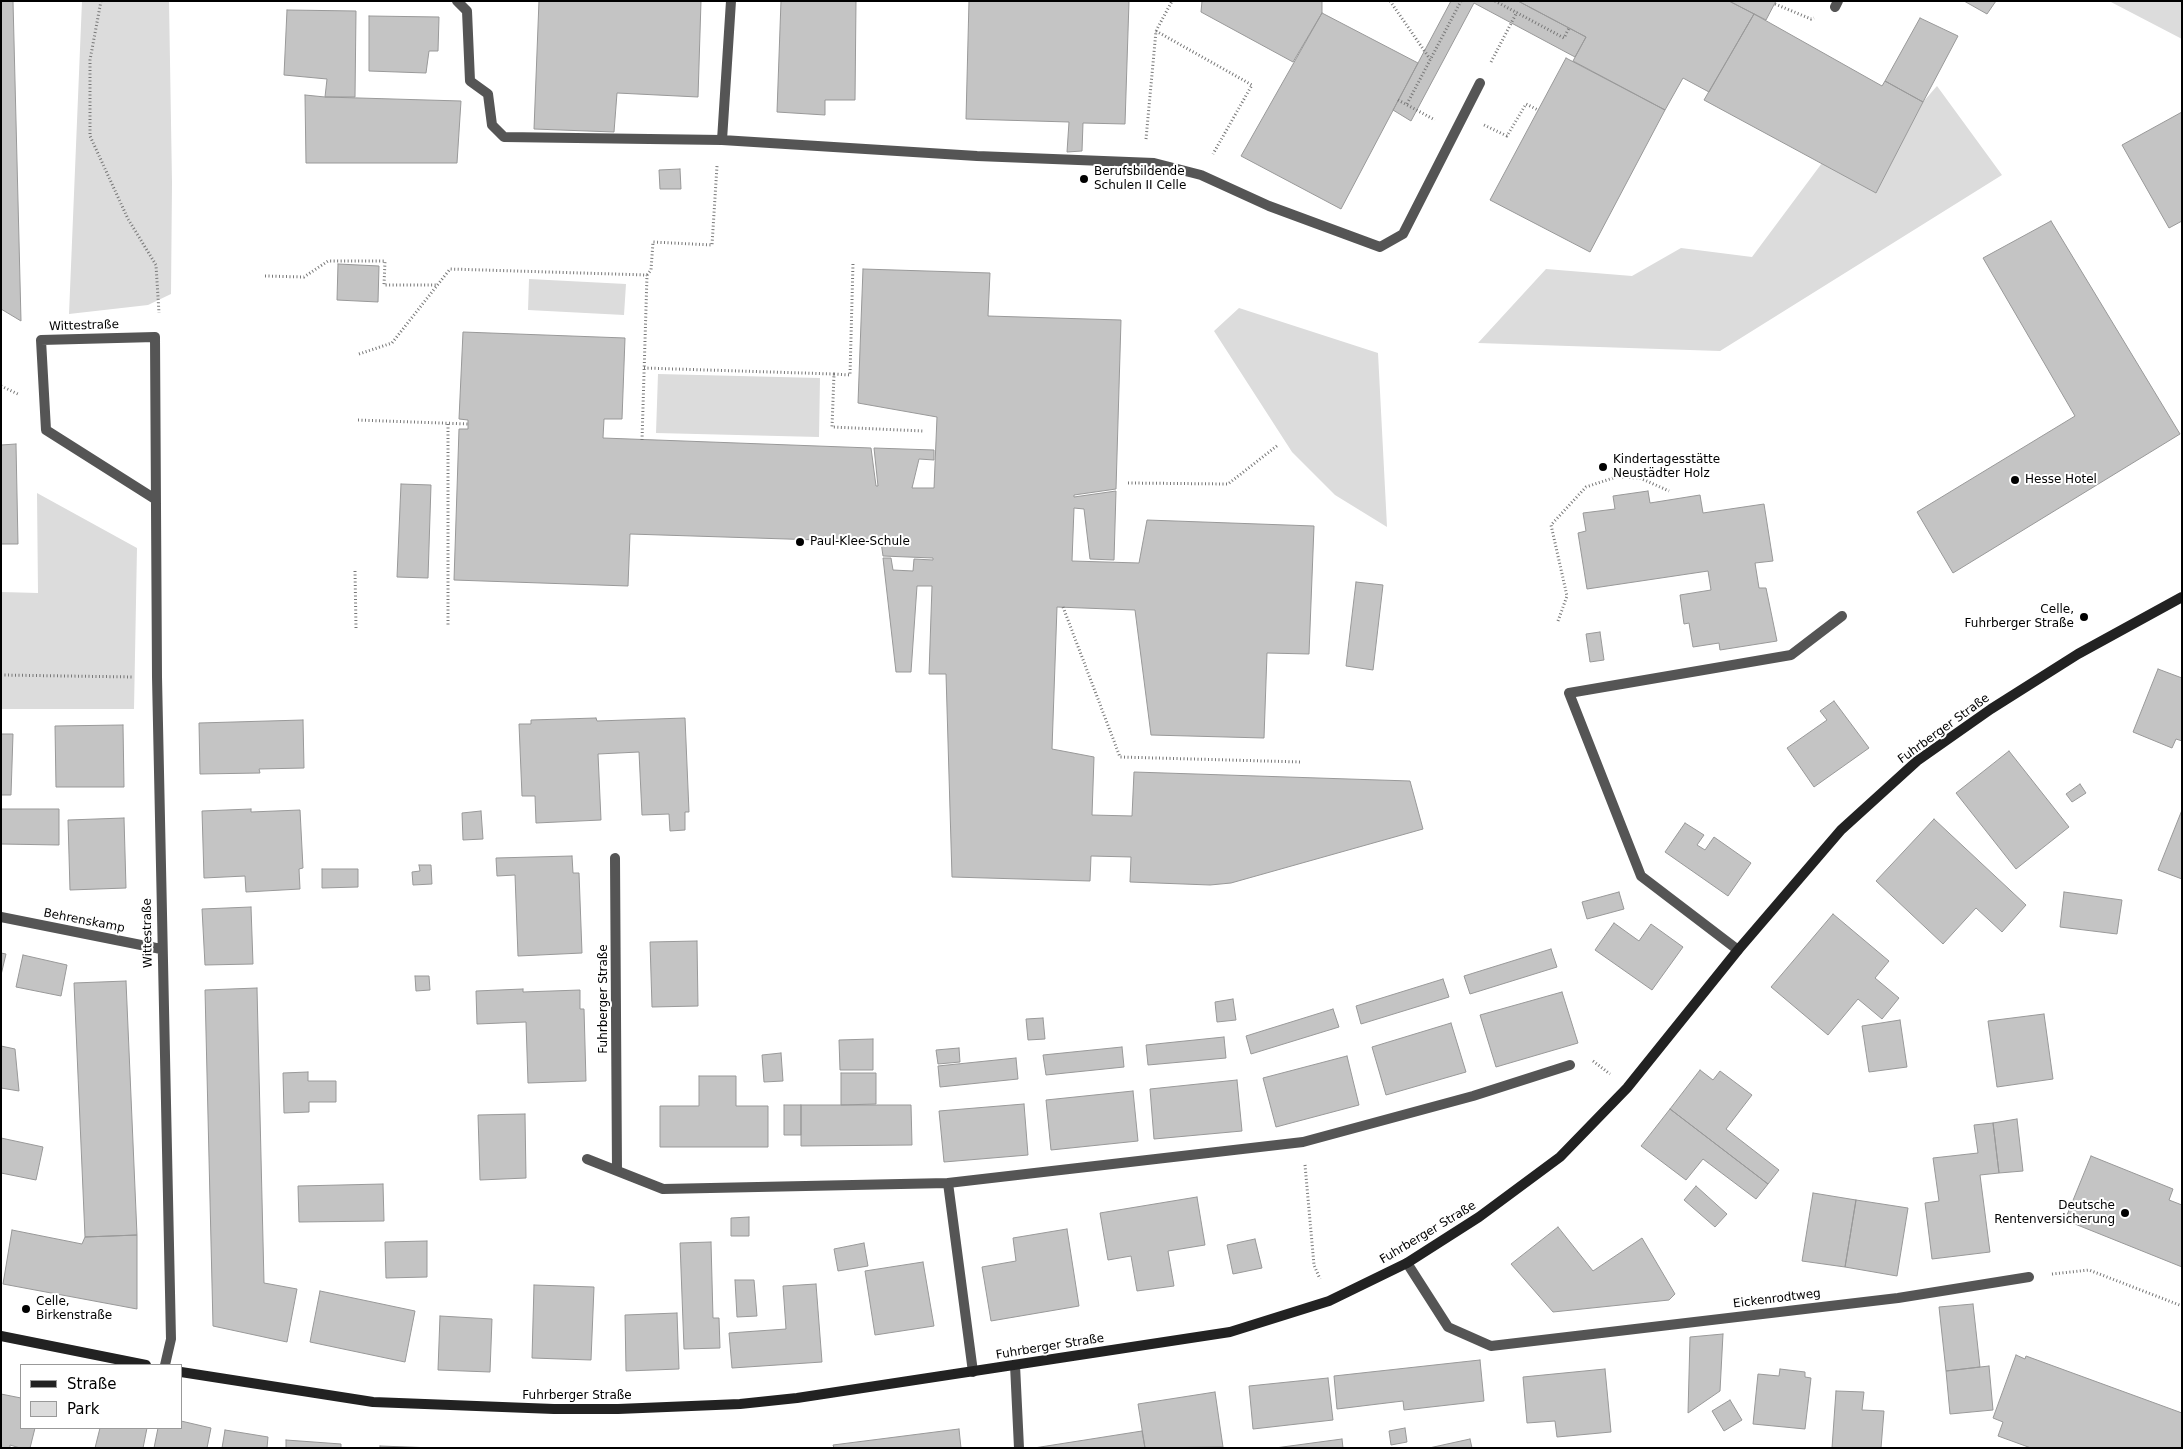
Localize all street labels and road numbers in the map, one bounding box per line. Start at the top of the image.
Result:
street label: Wittestraße [49,318,119,334]
street label: Fuhrberger Straße [1896,691,1992,767]
street label: Wittestraße [140,898,156,968]
street label: Behrenskamp [42,906,126,936]
street label: Fuhrberger Straße [597,944,611,1054]
street label: Fuhrberger Straße [1377,1199,1479,1267]
street label: Eickenrodtweg [1732,1286,1822,1312]
street label: Fuhrberger Straße [995,1331,1105,1363]
street label: Fuhrberger Straße [522,1389,632,1403]

